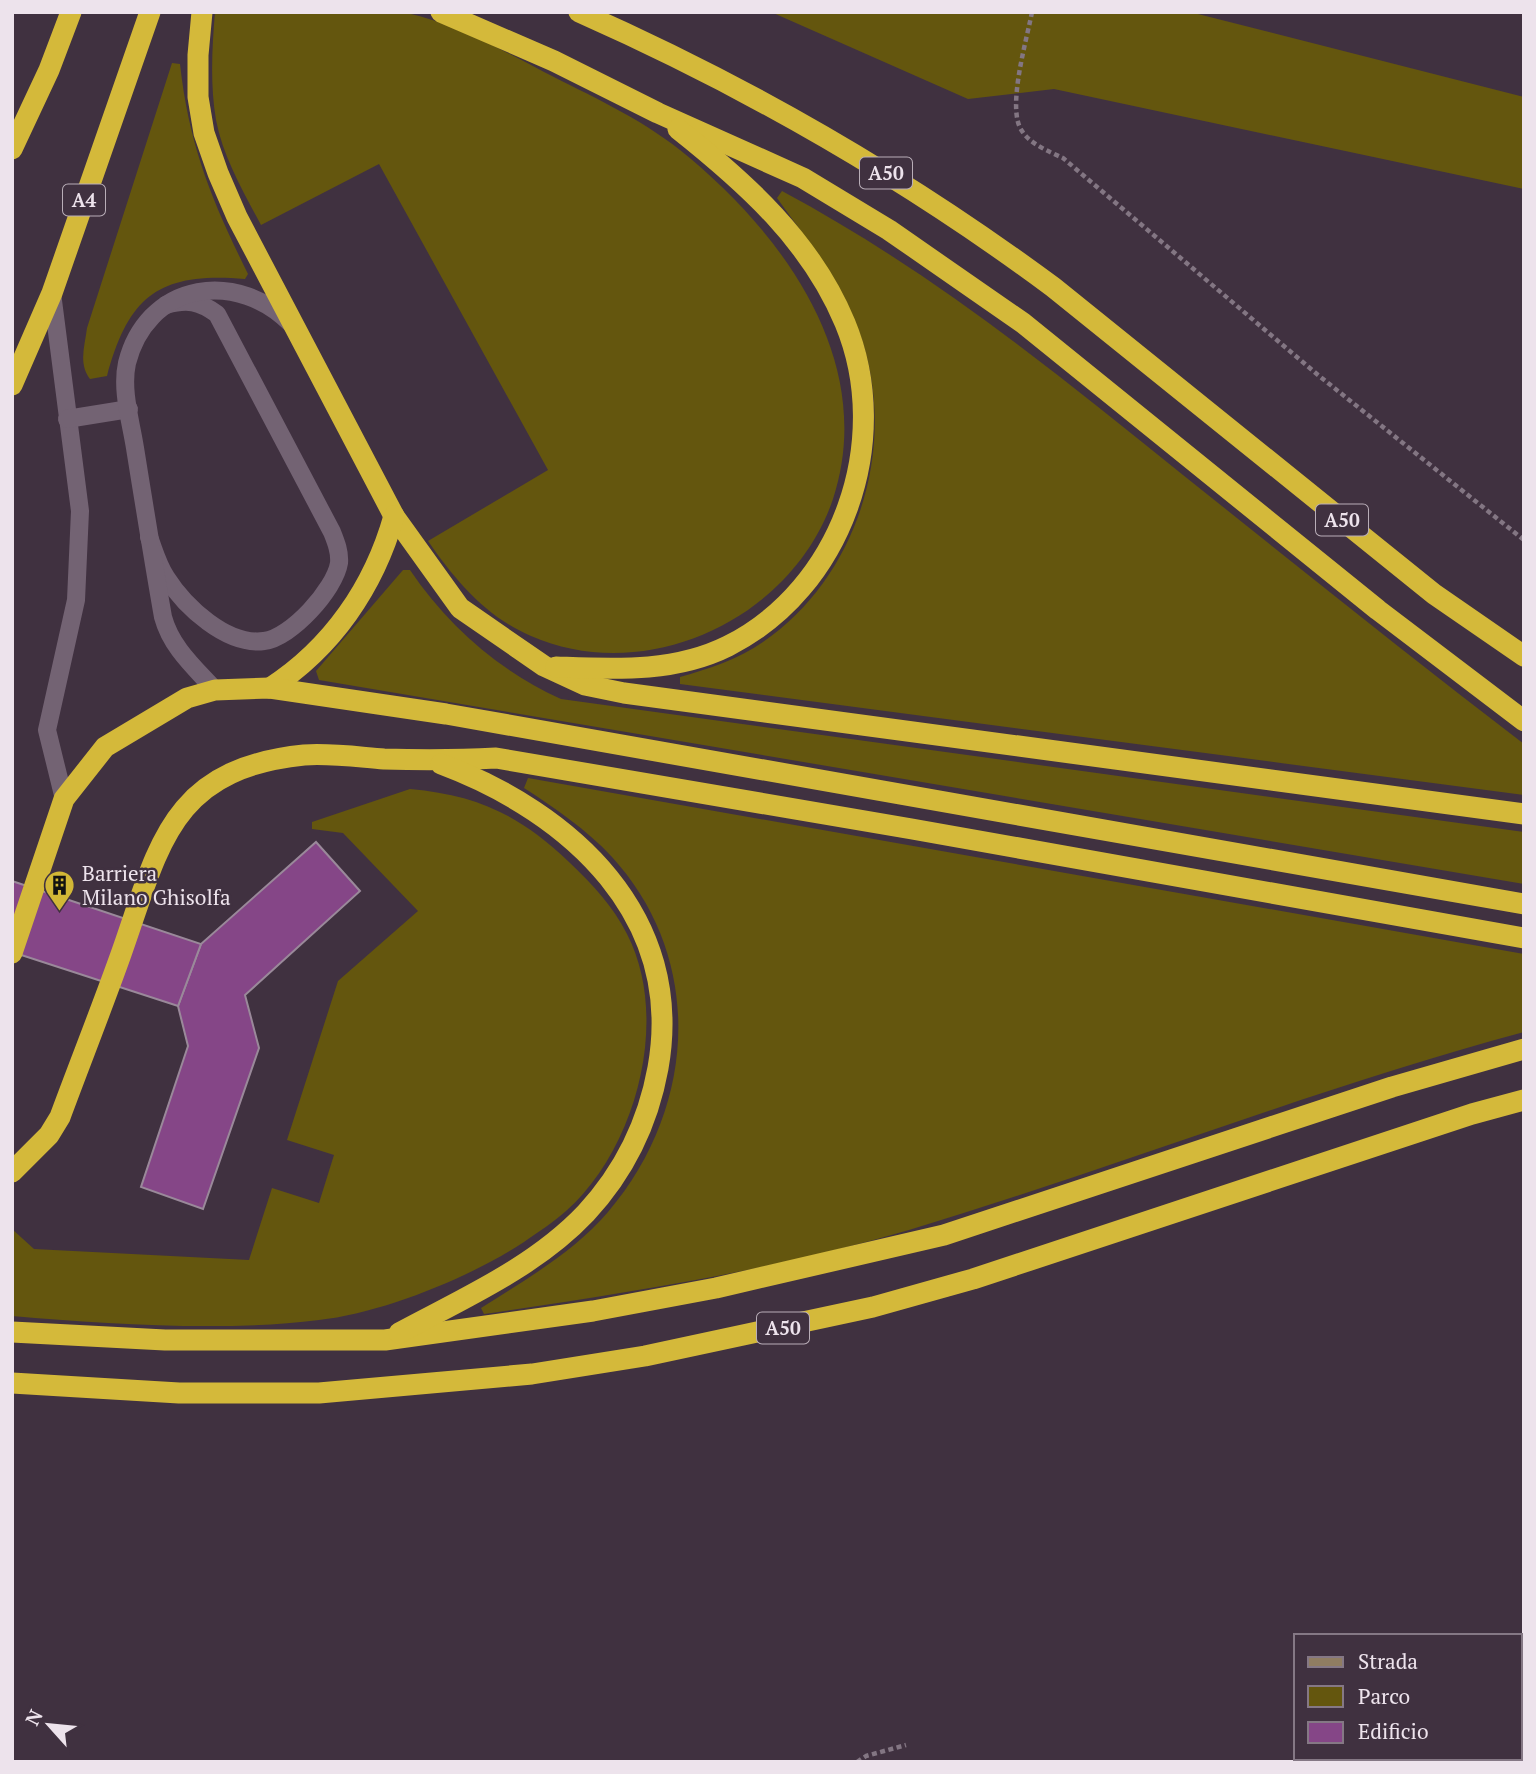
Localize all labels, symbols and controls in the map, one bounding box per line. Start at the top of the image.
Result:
road number: A50 [860,158,912,188]
road number: A4 [63,184,105,216]
road number: A50 [1316,505,1368,536]
place label: Barriera Milano Ghisolfa [82,859,231,911]
building icon: Barriera Milano Ghisolfa [42,869,76,913]
road number: A50 [757,1312,809,1344]
legend [1294,1634,1522,1760]
text: Strada [1358,1647,1418,1675]
text: Parco [1358,1682,1410,1710]
north arrow [14,1690,84,1760]
text: N [19,1704,48,1729]
text: Edificio [1358,1717,1429,1745]

